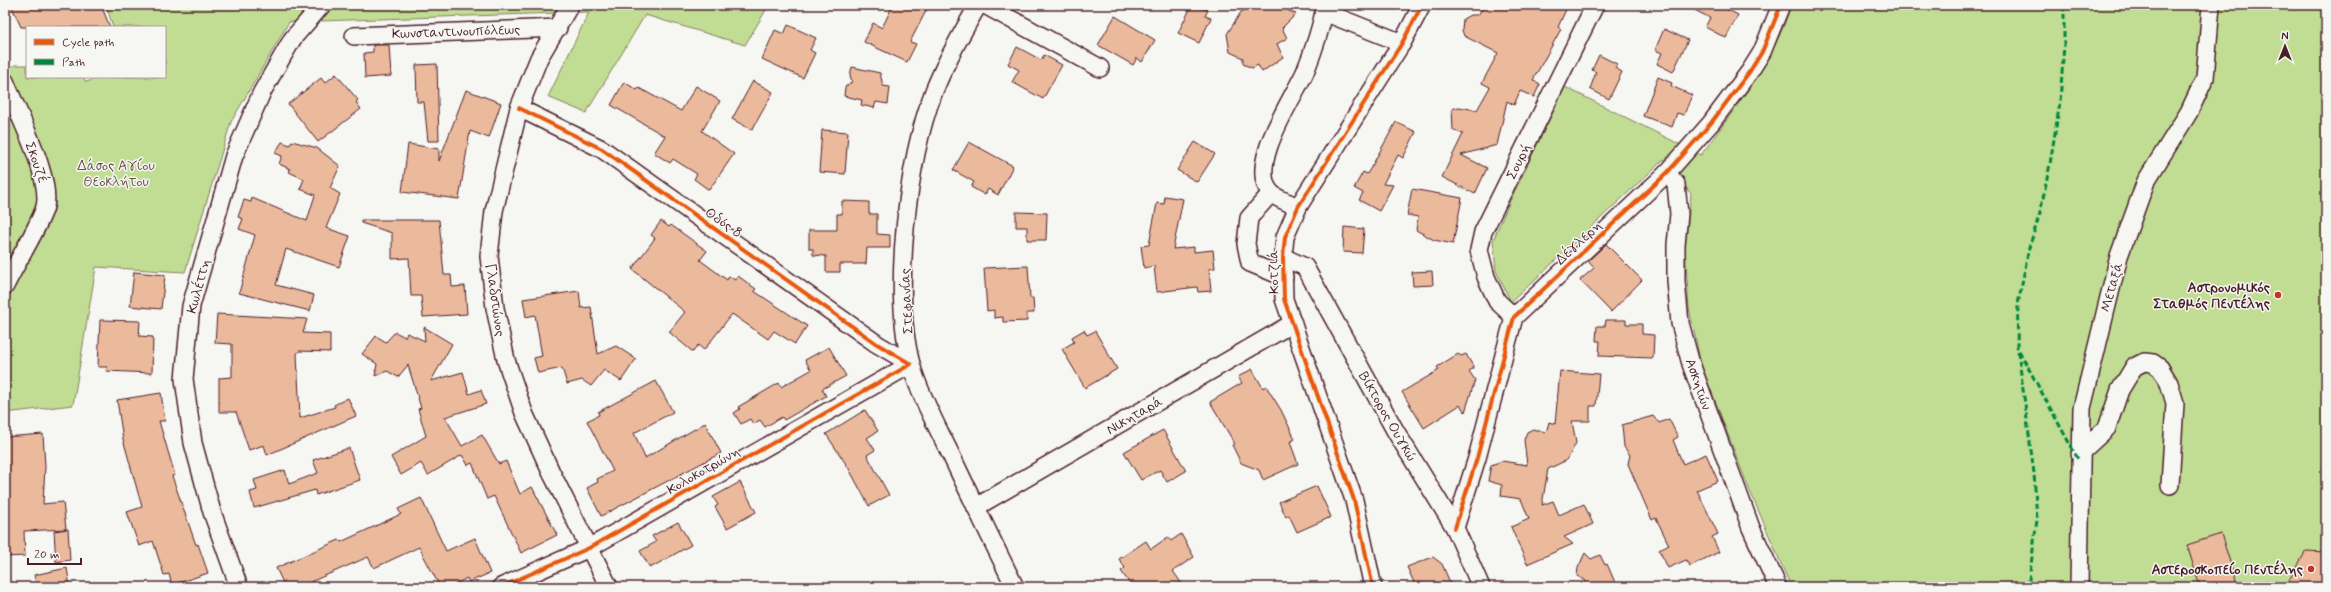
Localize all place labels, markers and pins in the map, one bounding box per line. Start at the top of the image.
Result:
place label: Αστρονομικός Σταθμός Πεντέλης [2153,279,2270,313]
marker: Αστρονομικός Σταθμός Πεντέλης [2273,290,2283,300]
place label: Αστεροσκοπείο Πεντέλης [2151,560,2303,579]
marker: Αστεροσκοπείο Πεντέλης [2306,564,2316,574]

